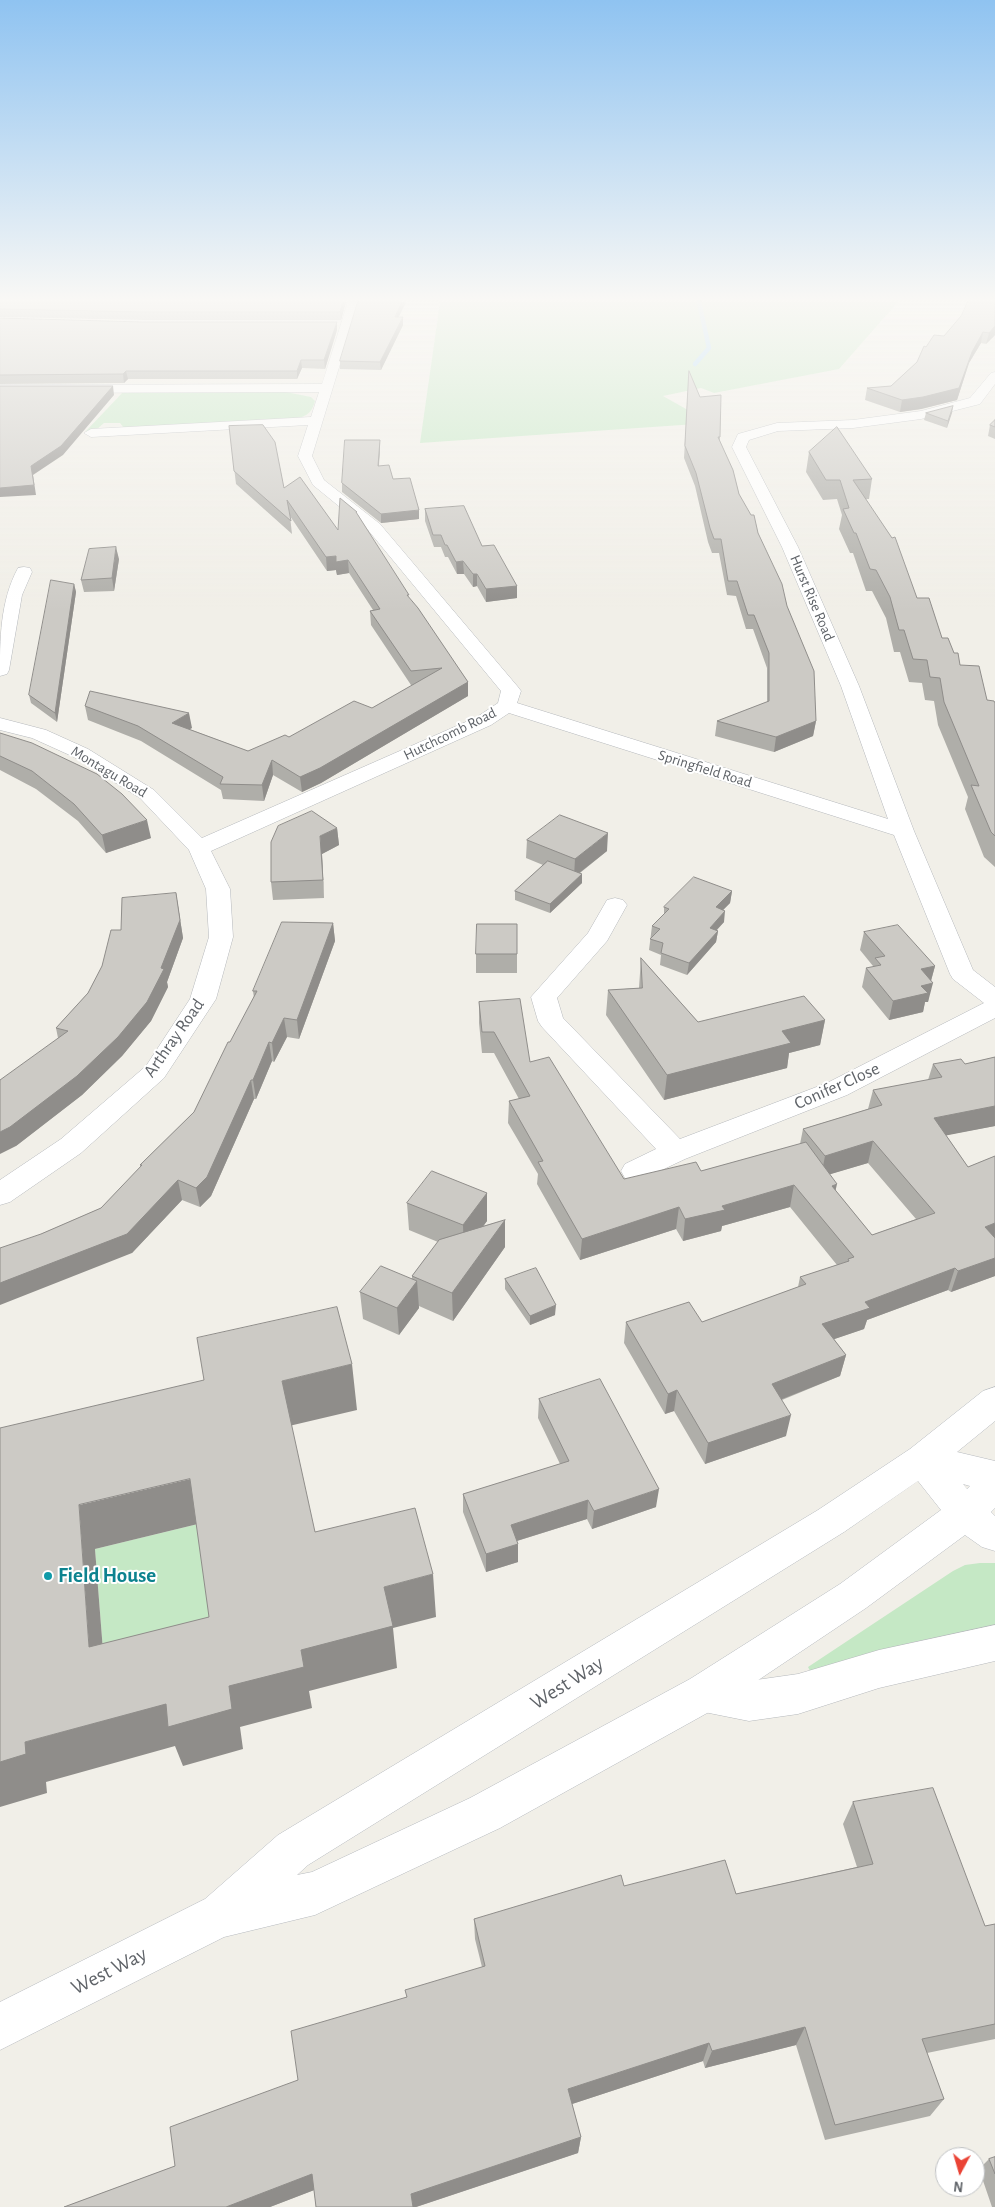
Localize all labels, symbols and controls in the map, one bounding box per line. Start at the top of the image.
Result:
street label: Hurst Rise Road [786,552,838,644]
street label: Hutchcomb Road [401,704,499,764]
street label: Montagu Road [68,742,150,802]
street label: Springfield Road [656,746,754,792]
street label: Arthray Road [139,994,209,1082]
street label: Conifer Close [791,1058,883,1114]
place label: Field House [58,1563,156,1589]
marker: Field House [42,1570,54,1582]
street label: West Way [526,1651,608,1715]
street label: West Way [67,1941,151,2001]
north arrow [935,2147,985,2197]
text: N [953,2178,964,2193]

